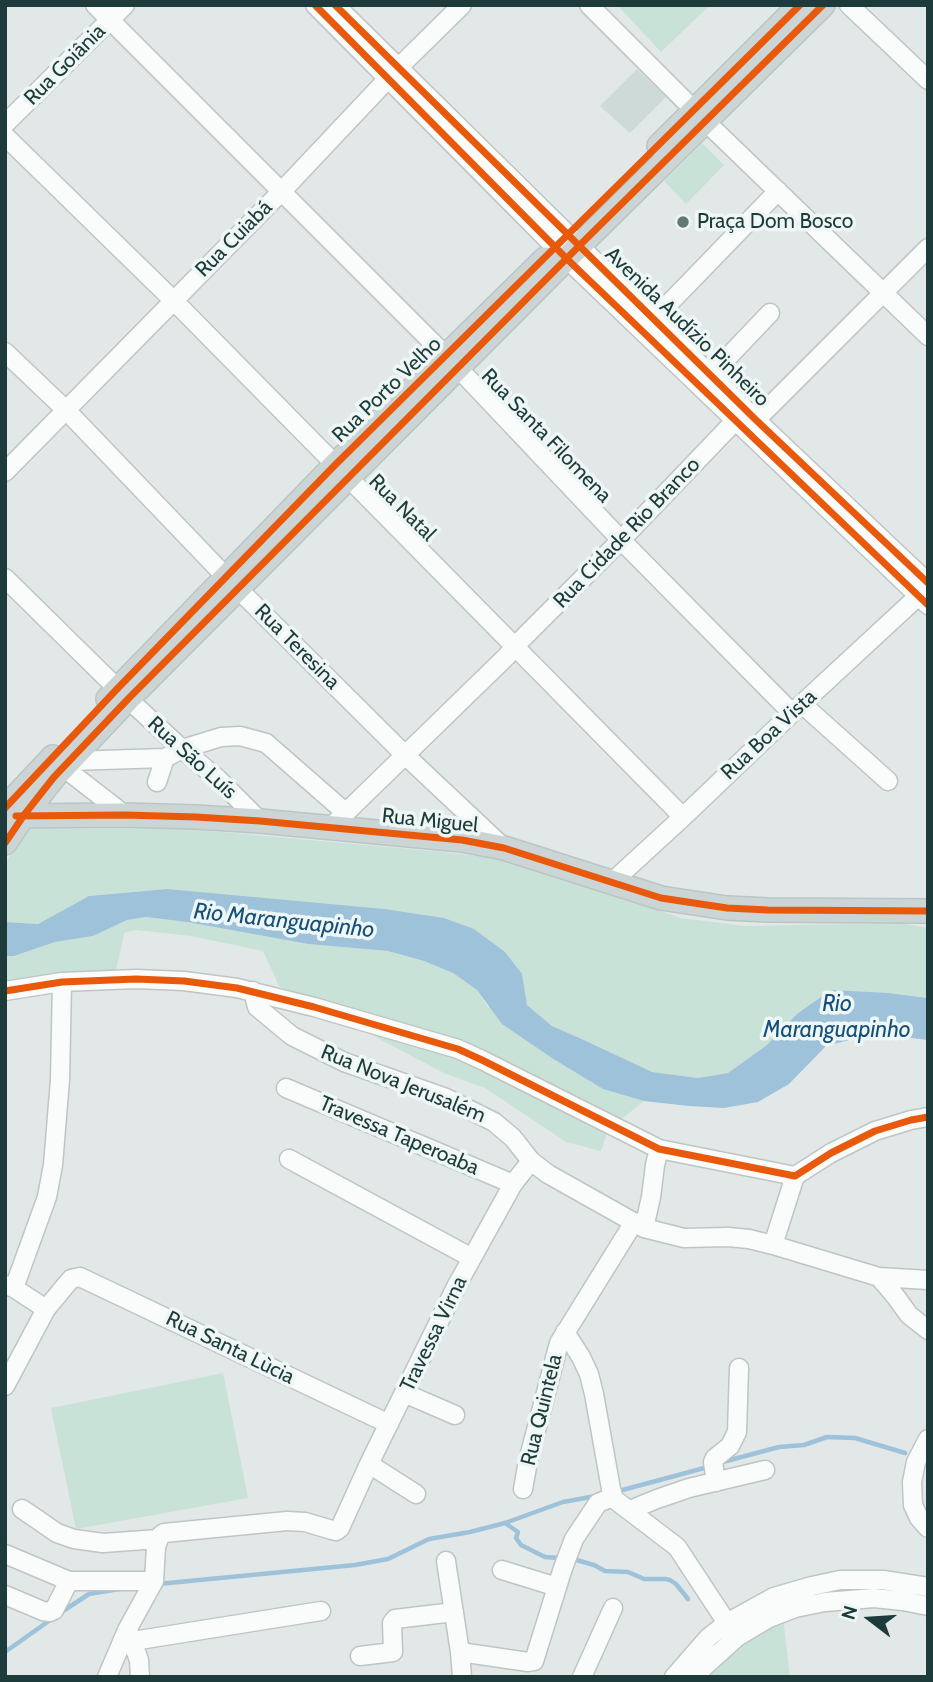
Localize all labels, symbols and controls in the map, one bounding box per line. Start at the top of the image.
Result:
street label: Rua Goiânia [19,19,111,111]
street label: Rua Cuiabá [190,195,278,283]
place label: Praça Dom Bosco [697,209,853,235]
marker: Praça Dom Bosco [675,214,691,230]
street label: Avenida Audízio Pinheiro [600,242,774,412]
street label: Rua Porto Velho [327,332,447,448]
street label: Rua Santa Filomena [476,364,616,508]
street label: Rua Cidade Rio Branco [548,452,706,614]
street label: Rua Natal [363,469,441,547]
street label: Rua Teresina [249,599,345,695]
street label: Rua Boa Vista [716,684,822,786]
street label: Rua São Luís [142,711,242,805]
street label: Rua Miguel [381,803,479,839]
water label: Rio Maranguapinho [192,898,376,944]
water label: Rio Maranguapinho [763,990,911,1044]
street label: Rua Nova Jerusalém [317,1039,489,1129]
street label: Travessa Taperoaba [315,1091,483,1181]
street label: Travessa Virna [395,1272,473,1396]
street label: Rua Santa Lùcia [162,1306,298,1390]
street label: Rua Quintela [516,1352,568,1468]
north arrow [835,1584,905,1654]
text: N [836,1603,862,1623]

